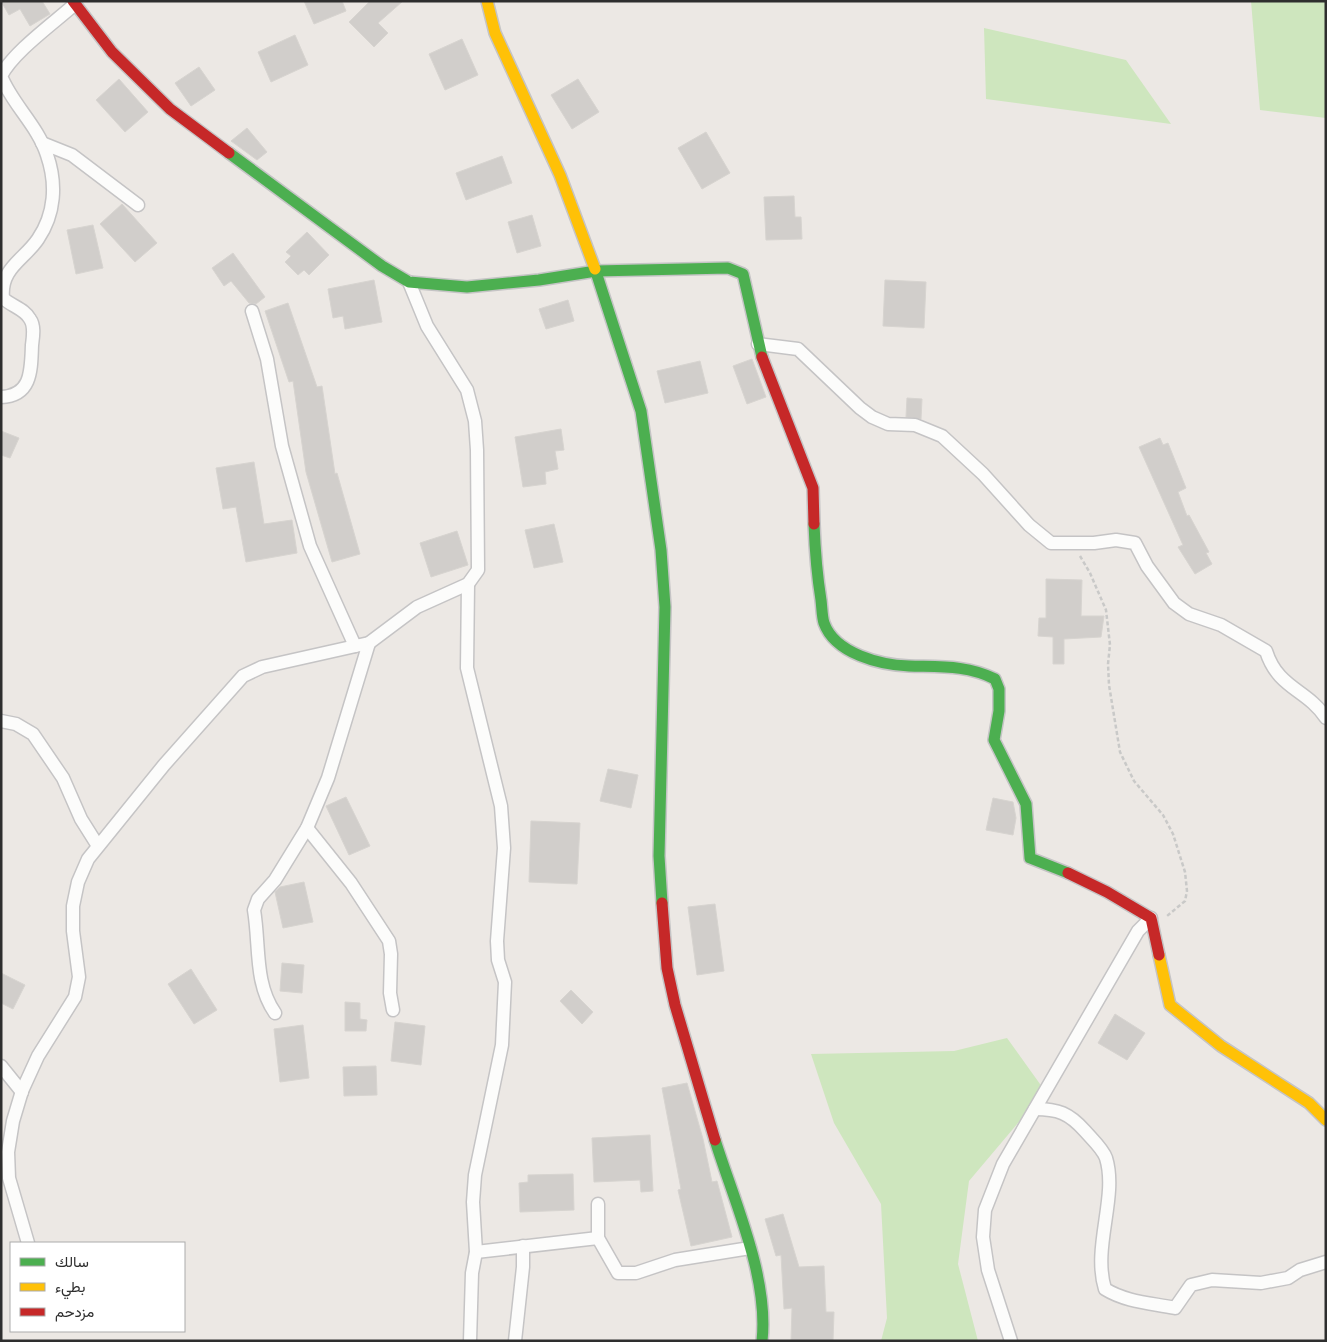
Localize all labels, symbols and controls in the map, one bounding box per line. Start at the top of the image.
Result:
legend [10,1242,185,1332]
text: سالك [55,1253,89,1270]
text: بطيء [55,1278,85,1300]
text: مزدحم [55,1303,94,1322]

